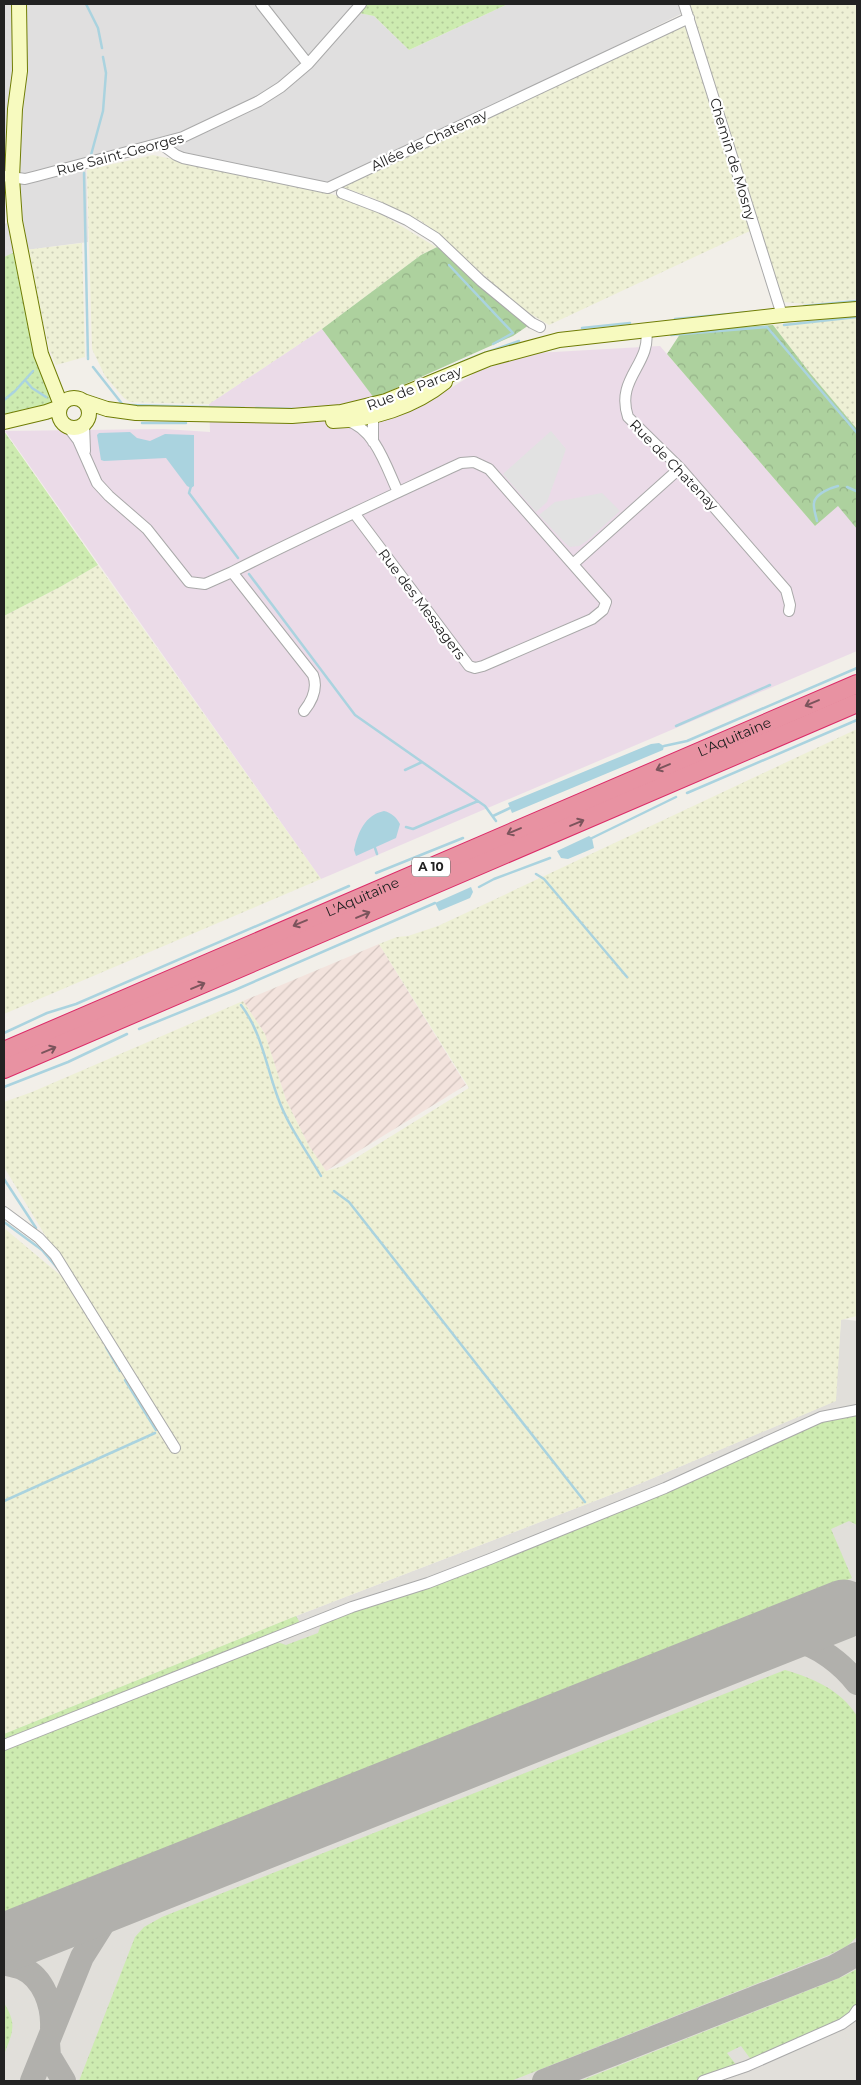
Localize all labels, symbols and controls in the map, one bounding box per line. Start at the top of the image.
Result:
street label: Chemin de Mosny [706,96,760,223]
street label: Allée de Chatenay [368,105,490,175]
street label: Rue Saint-Georges [54,128,186,180]
street label: Rue de Parcay [364,361,464,414]
street label: Rue de Chatenay [626,416,722,515]
street label: Rue des Messagers [374,545,470,663]
one-way arrow [805,699,820,708]
street label: L'Aquitaine [695,713,774,761]
one-way arrow [656,763,671,773]
one-way arrow [569,818,584,828]
one-way arrow [507,827,522,837]
road number: A 10 [412,858,450,876]
street label: L'Aquitaine [323,873,402,921]
one-way arrow [355,910,370,919]
one-way arrow [293,919,308,929]
one-way arrow [190,981,205,991]
one-way arrow [41,1045,56,1055]

